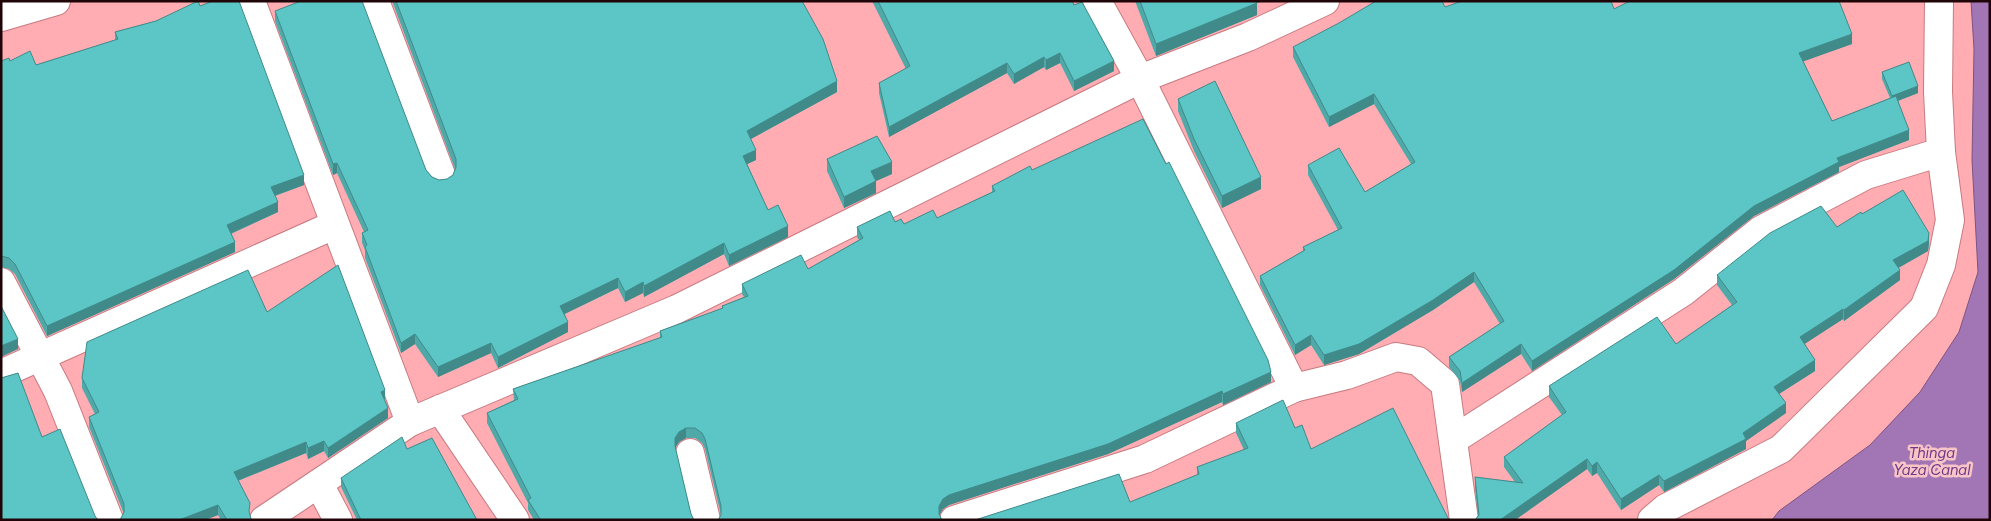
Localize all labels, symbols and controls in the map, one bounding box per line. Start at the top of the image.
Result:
water label: Thinga Yaza Canal [1894,444,1971,479]

